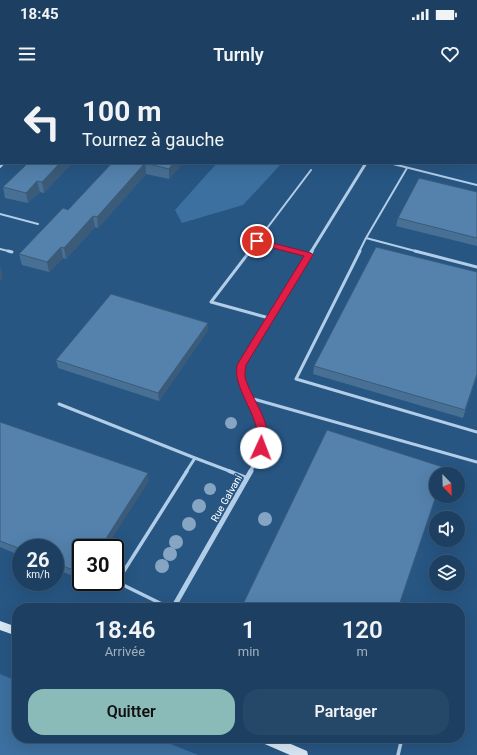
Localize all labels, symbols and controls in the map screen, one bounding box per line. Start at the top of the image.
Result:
text: 18:45 [20,5,59,23]
icon: menu [16,43,38,65]
icon: heart [439,43,461,65]
text: Turnly [213,44,264,65]
text: 100 m [82,95,161,128]
icon: left [16,96,68,148]
text: Tournez à gauche [82,129,224,150]
pin [240,224,274,258]
icon: arrive [246,230,268,252]
position arrow [240,427,282,469]
north arrow [429,467,465,503]
map controls [429,467,465,591]
street label: Rue Galvani [209,473,244,524]
button: sound [429,511,465,547]
speed limit sign: 30 [72,539,124,591]
text: 26 [27,548,49,572]
button: layers [429,555,465,591]
text: km/h [26,569,50,580]
text: 18:46 [94,616,156,644]
text: 1 [242,616,255,644]
text: 120 [342,616,383,644]
text: Arrivée [105,644,145,659]
text: min [238,644,259,659]
text: m [357,644,368,659]
button: Quitter [28,689,235,735]
button: Partager [243,689,449,735]

